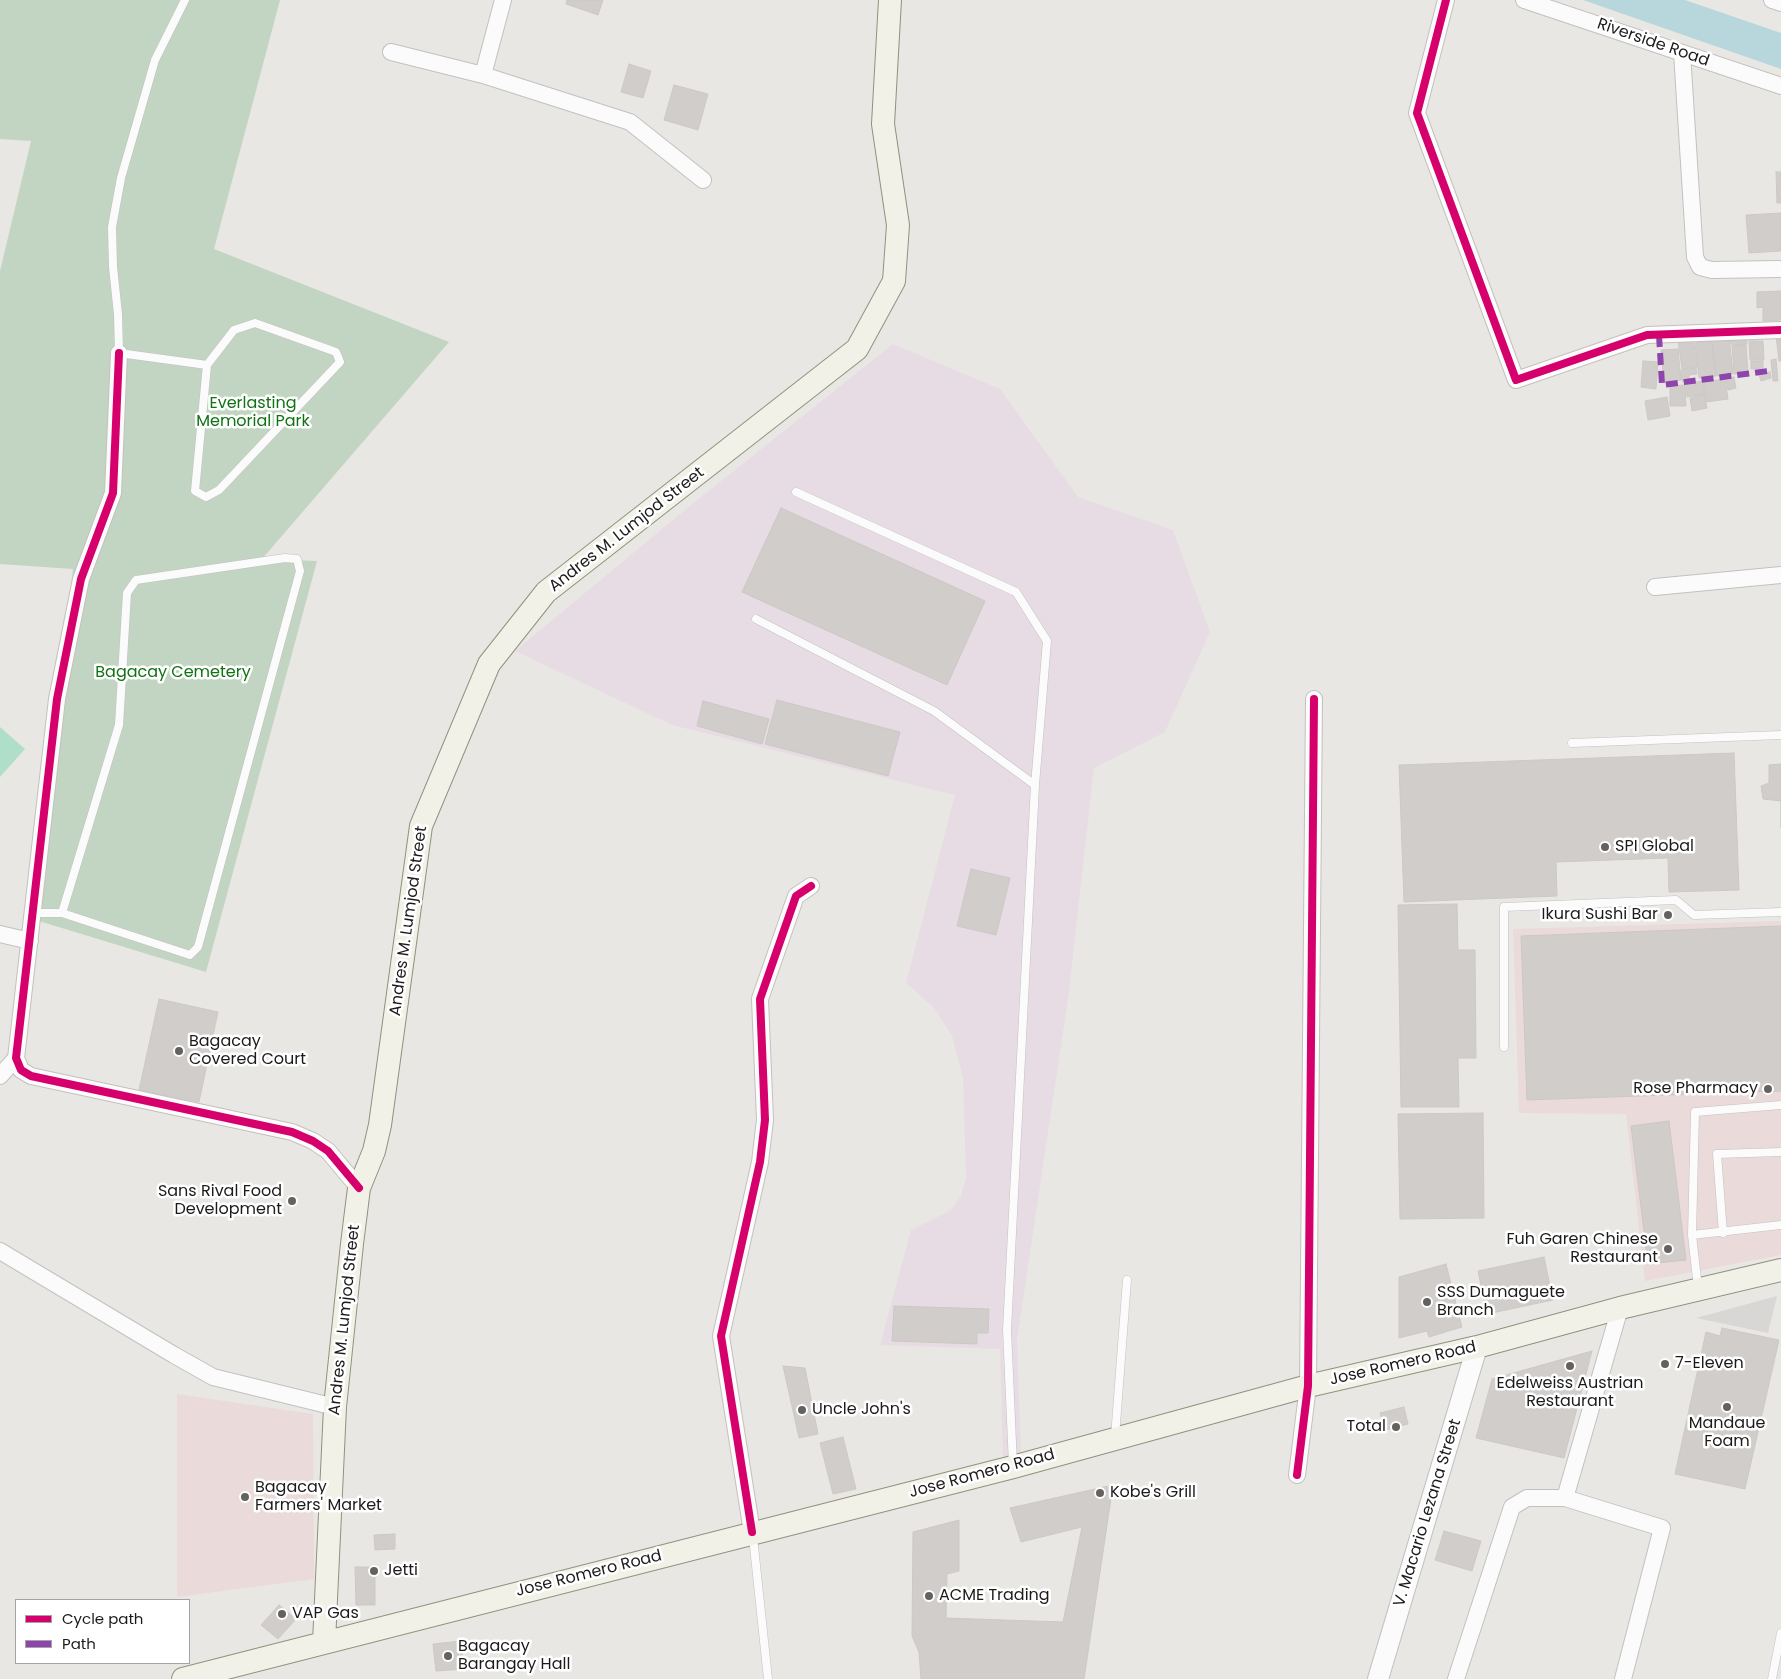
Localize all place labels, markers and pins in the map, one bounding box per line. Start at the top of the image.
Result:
place label: SPI Global [1615,837,1694,857]
marker: SPI Global [1599,841,1611,853]
place label: Ikura Sushi Bar [1542,905,1658,925]
marker: Ikura Sushi Bar [1662,909,1674,921]
place label: Bagacay Covered Court [189,1032,306,1070]
marker: Bagacay Covered Court [173,1045,185,1057]
place label: Rose Pharmacy [1633,1079,1758,1099]
marker: Rose Pharmacy [1762,1083,1774,1095]
place label: Sans Rival Food Development [158,1182,282,1220]
marker: Sans Rival Food Development [286,1195,298,1207]
place label: Fuh Garen Chinese Restaurant [1507,1230,1658,1268]
marker: Fuh Garen Chinese Restaurant [1662,1243,1674,1255]
place label: SSS Dumaguete Branch [1437,1283,1565,1321]
marker: SSS Dumaguete Branch [1421,1296,1433,1308]
place label: 7-Eleven [1675,1354,1744,1374]
marker: 7-Eleven [1659,1358,1671,1370]
marker: Edelweiss Austrian Restaurant [1564,1360,1576,1372]
place label: Edelweiss Austrian Restaurant [1497,1374,1643,1412]
place label: Uncle John's [812,1400,911,1420]
marker: Mandaue Foam [1721,1401,1733,1413]
marker: Uncle John's [796,1404,808,1416]
place label: Mandaue Foam [1689,1414,1765,1452]
place label: Total [1347,1417,1386,1437]
marker: Total [1390,1421,1402,1433]
place label: Bagacay Farmers' Market [255,1478,382,1516]
place label: Kobe's Grill [1110,1483,1196,1503]
marker: Kobe's Grill [1094,1487,1106,1499]
marker: Bagacay Farmers' Market [239,1491,251,1503]
place label: Jetti [384,1561,418,1581]
marker: Jetti [368,1565,380,1577]
place label: ACME Trading [939,1586,1050,1606]
marker: ACME Trading [923,1590,935,1602]
place label: VAP Gas [292,1604,359,1624]
marker: VAP Gas [276,1608,288,1620]
place label: Bagacay Barangay Hall [458,1637,570,1675]
marker: Bagacay Barangay Hall [442,1650,454,1662]

